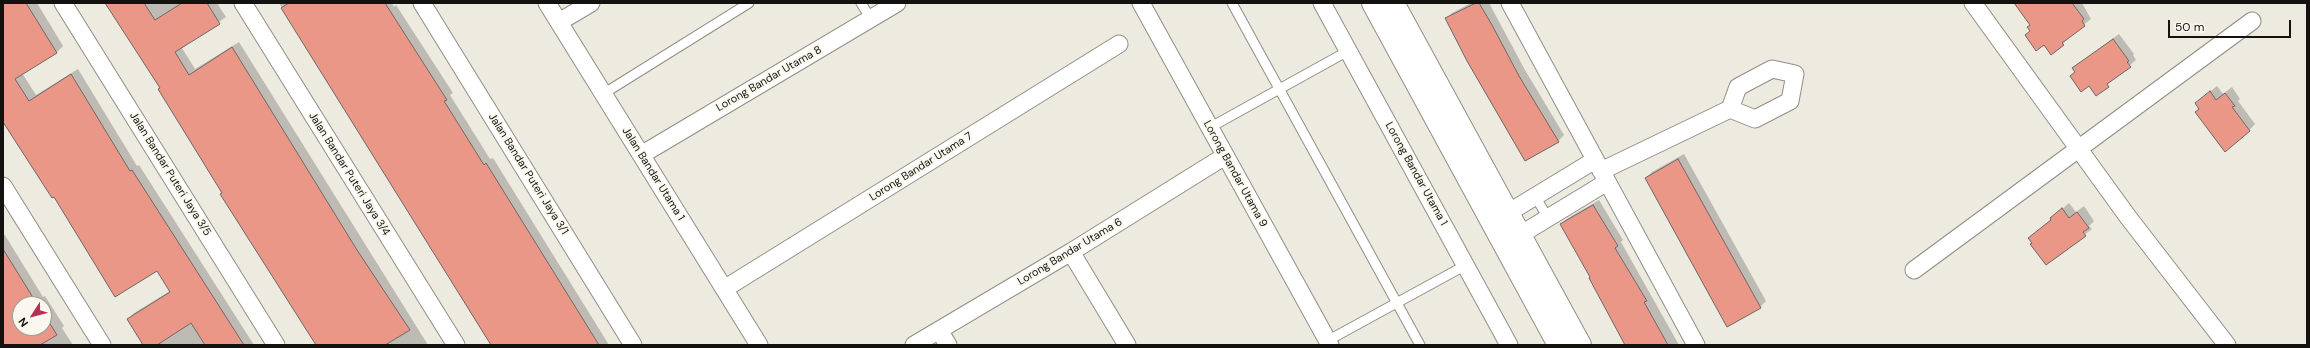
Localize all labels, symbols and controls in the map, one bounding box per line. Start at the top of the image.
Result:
scale bar [2170,12,2293,38]
text: 50 m [2175,19,2204,35]
street label: Lorong Bandar Utama 8 [714,43,824,115]
street label: Jalan Bandar Puteri Jaya 3/5 [126,110,214,238]
street label: Jalan Bandar Puteri Jaya 3/4 [306,110,392,238]
street label: Jalan Bandar Puteri Jaya 3/1 [485,111,571,237]
street label: Lorong Bandar Utama 9 [1200,118,1270,230]
street label: Lorong Bandar Utama 1 [1382,120,1450,228]
street label: Jalan Bandar Utama 1 [619,125,687,223]
street label: Lorong Bandar Utama 7 [867,130,975,204]
street label: Lorong Bandar Utama 6 [1015,215,1125,289]
north arrow [12,296,52,336]
text: N [15,315,31,330]

